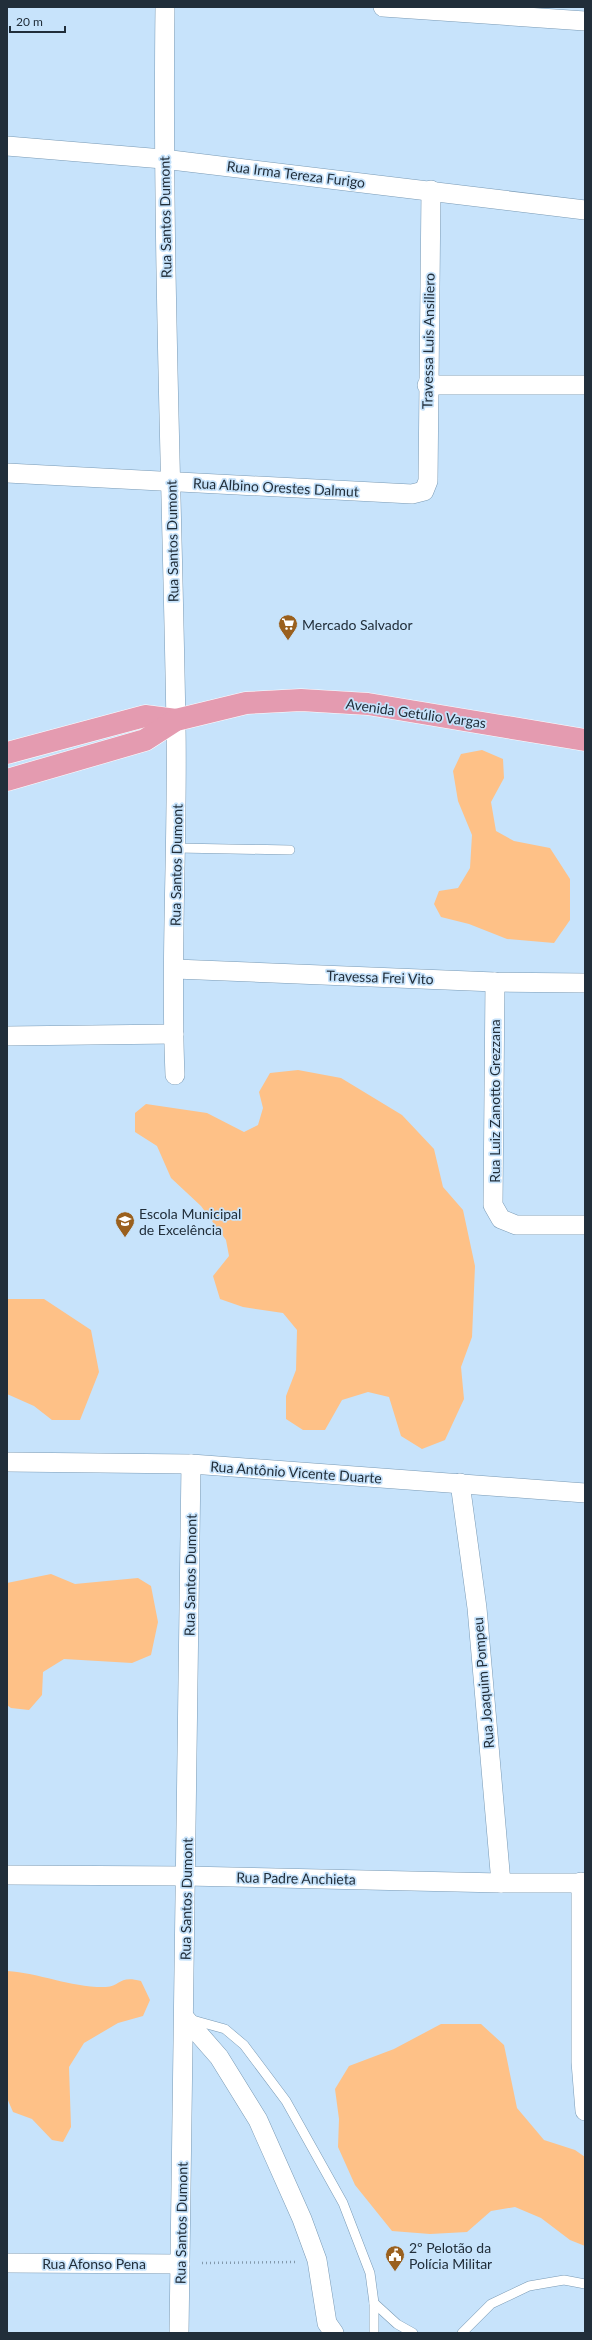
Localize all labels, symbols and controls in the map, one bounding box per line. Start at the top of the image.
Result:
scale bar [10,8,65,34]
text: 20 m [16,14,43,29]
street label: Rua Santos Dumont [155,156,175,278]
street label: Rua Irma Tereza Furigo [226,157,366,191]
street label: Travessa Luis Ansiliero [418,273,438,409]
street label: Rua Albino Orestes Dalmut [193,474,359,500]
street label: Rua Santos Dumont [162,480,182,602]
supermarket icon: Mercado Salvador [277,613,299,641]
place label: Mercado Salvador [302,616,413,633]
street label: Avenida Getúlio Vargas [345,695,487,731]
street label: Rua Santos Dumont [166,804,186,926]
street label: Travessa Frei Vito [326,967,434,987]
street label: Rua Luiz Zanotto Grezzana [486,1019,503,1183]
place label: Escola Municipal de Excelência [139,1205,241,1238]
school or university icon: Escola Municipal de Excelência [114,1210,136,1238]
street label: Rua Antônio Vicente Duarte [210,1458,382,1486]
street label: Rua Santos Dumont [180,1514,200,1636]
street label: Rua Joaquim Pompeu [469,1617,497,1749]
street label: Rua Santos Dumont [176,1838,196,1960]
street label: Rua Padre Anchieta [236,1868,356,1888]
street label: Rua Santos Dumont [171,2162,191,2284]
place label: 2º Pelotão da Polícia Militar [409,2239,492,2272]
public building icon: 2º Pelotão da Polícia Militar [384,2244,406,2272]
street label: Rua Afonso Pena [42,2255,146,2272]

